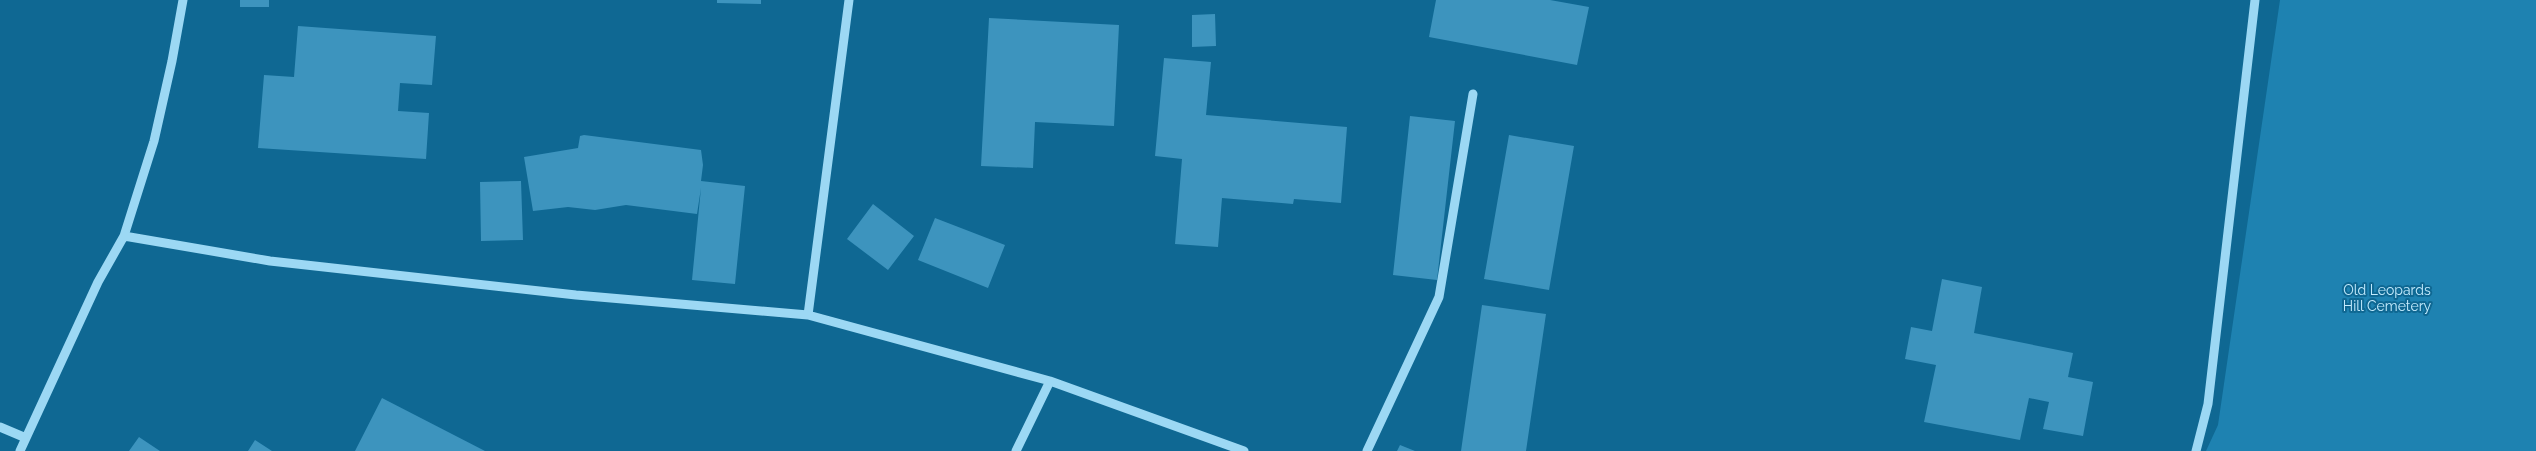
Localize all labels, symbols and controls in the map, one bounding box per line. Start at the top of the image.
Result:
park label: Old Leopards Hill Cemetery [2343,282,2432,314]

